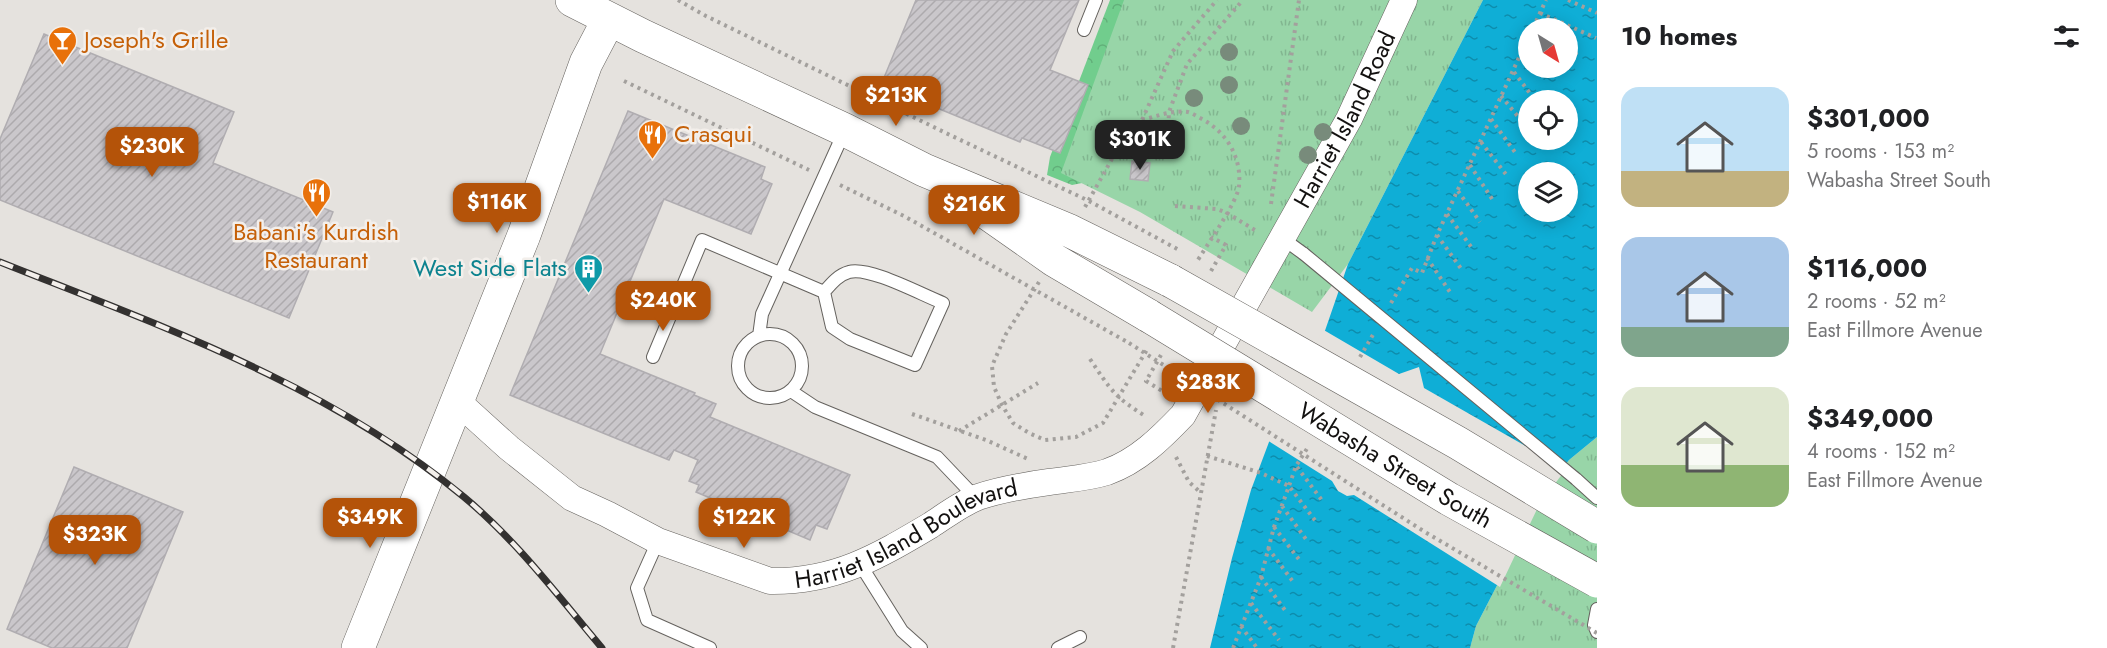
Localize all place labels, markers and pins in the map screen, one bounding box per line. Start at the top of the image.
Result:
place label: Joseph's Grille [81,22,228,57]
bar icon: Joseph's Grille [47,24,79,66]
pin: $213K [854,76,938,127]
place label: Crasqui [674,116,752,151]
restaurant icon: Crasqui [637,118,669,160]
pin: $301K [1098,120,1182,171]
pin: $230K [110,127,194,178]
restaurant icon: Babani's Kurdish Restaurant [300,176,332,218]
pin: $116K [455,183,539,234]
pin: $216K [932,185,1016,236]
place label: Babani's Kurdish Restaurant [233,214,399,277]
place label: West Side Flats [413,250,567,285]
building icon: West Side Flats [572,252,604,294]
pin: $240K [621,281,705,332]
pin: $283K [1166,363,1250,414]
pin: $349K [328,498,412,549]
pin: $122K [702,498,786,549]
pin: $323K [53,515,137,566]

